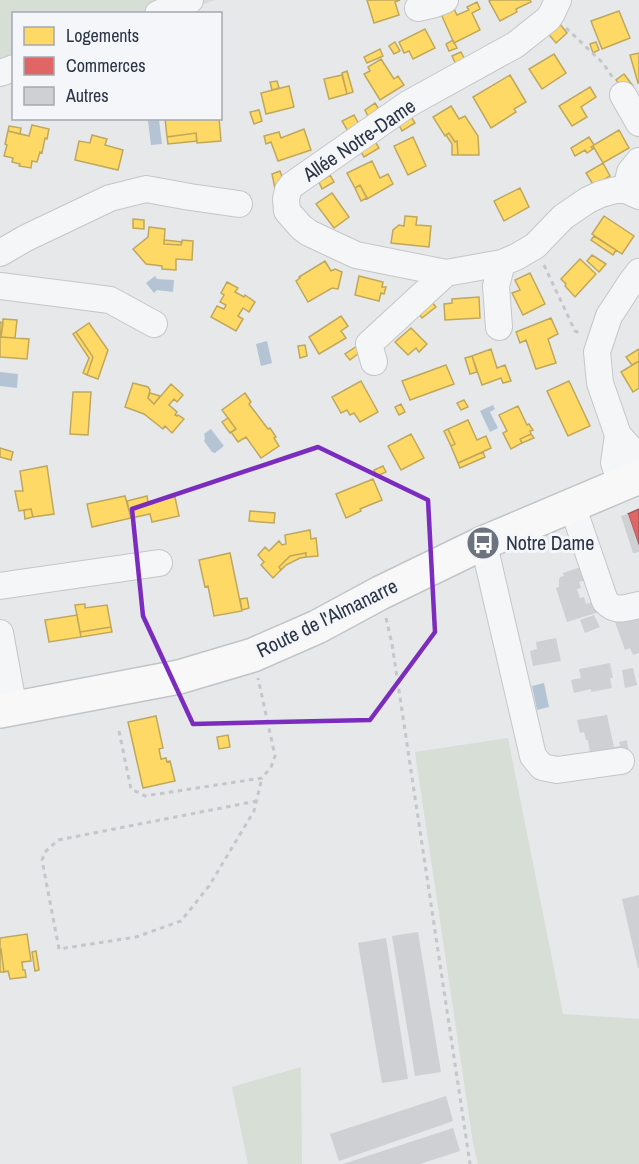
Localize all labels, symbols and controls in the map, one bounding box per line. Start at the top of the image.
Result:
legend [12,12,222,120]
text: Logements [66,23,139,48]
text: Commerces [66,53,146,78]
text: Autres [65,83,109,108]
street label: Allée Notre-Dame [296,92,420,188]
bus stop icon: Notre Dame [465,525,501,561]
place label: Notre Dame [506,529,594,556]
street label: Route de l'Almanarre [252,572,402,663]

